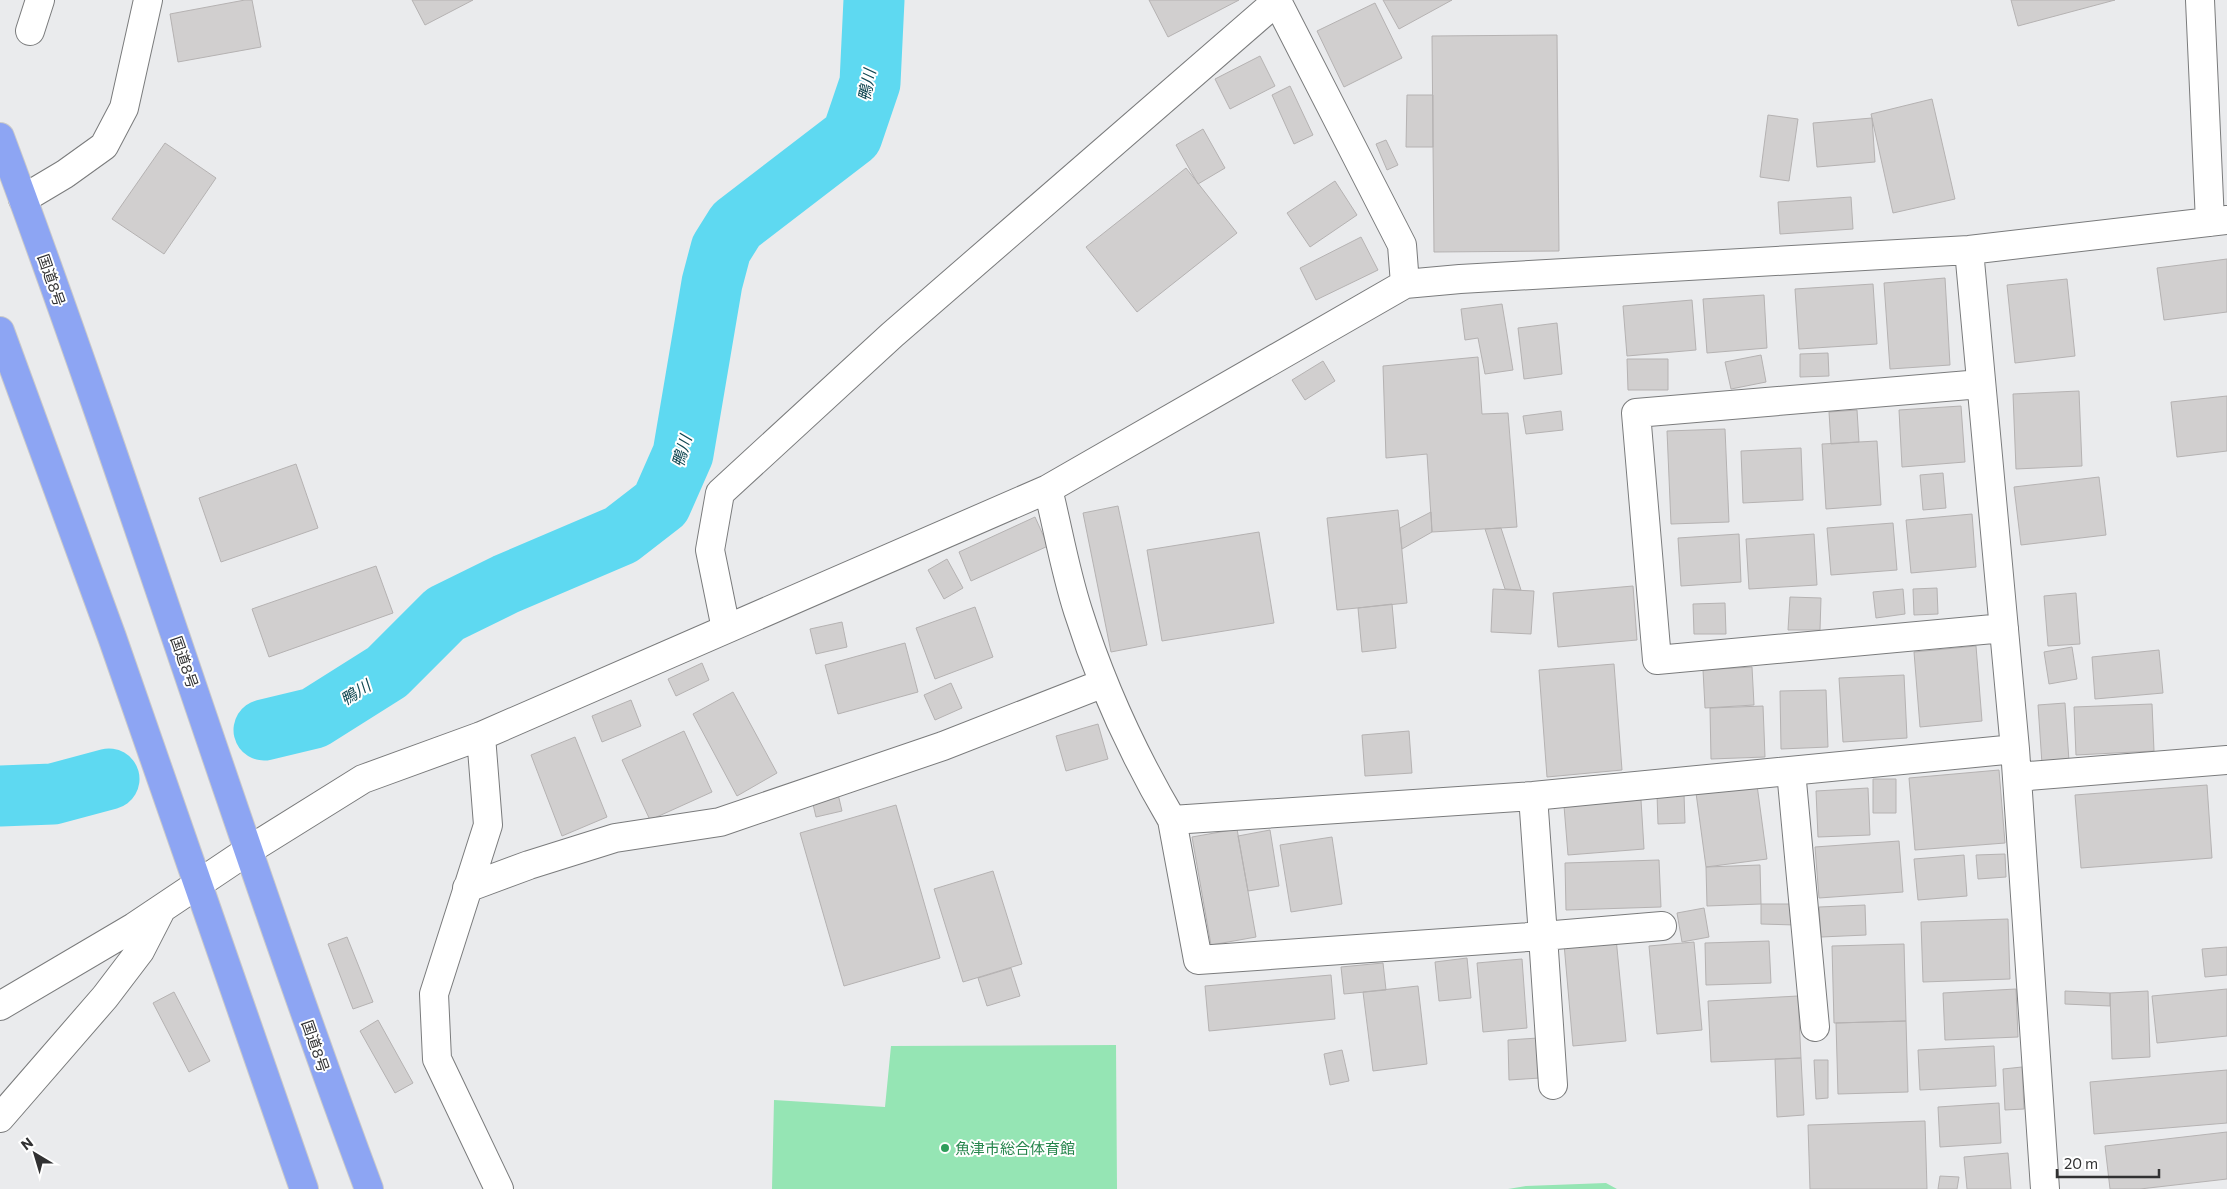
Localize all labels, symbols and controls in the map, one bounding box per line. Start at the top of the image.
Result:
water label: 鴨川 [854,66,879,103]
street label: 国道8号 [35,251,69,309]
water label: 鴨川 [667,431,695,469]
street label: 国道8号 [168,633,202,691]
water label: 鴨川 [336,674,375,709]
street label: 国道8号 [299,1017,333,1075]
north arrow [10,1129,60,1179]
text: N [17,1133,36,1153]
place label: 魚津市総合体育館 [955,1139,1075,1157]
marker: 魚津市総合体育館 [939,1142,951,1154]
scale bar [2057,1146,2160,1178]
text: 20 m [2064,1154,2098,1172]

